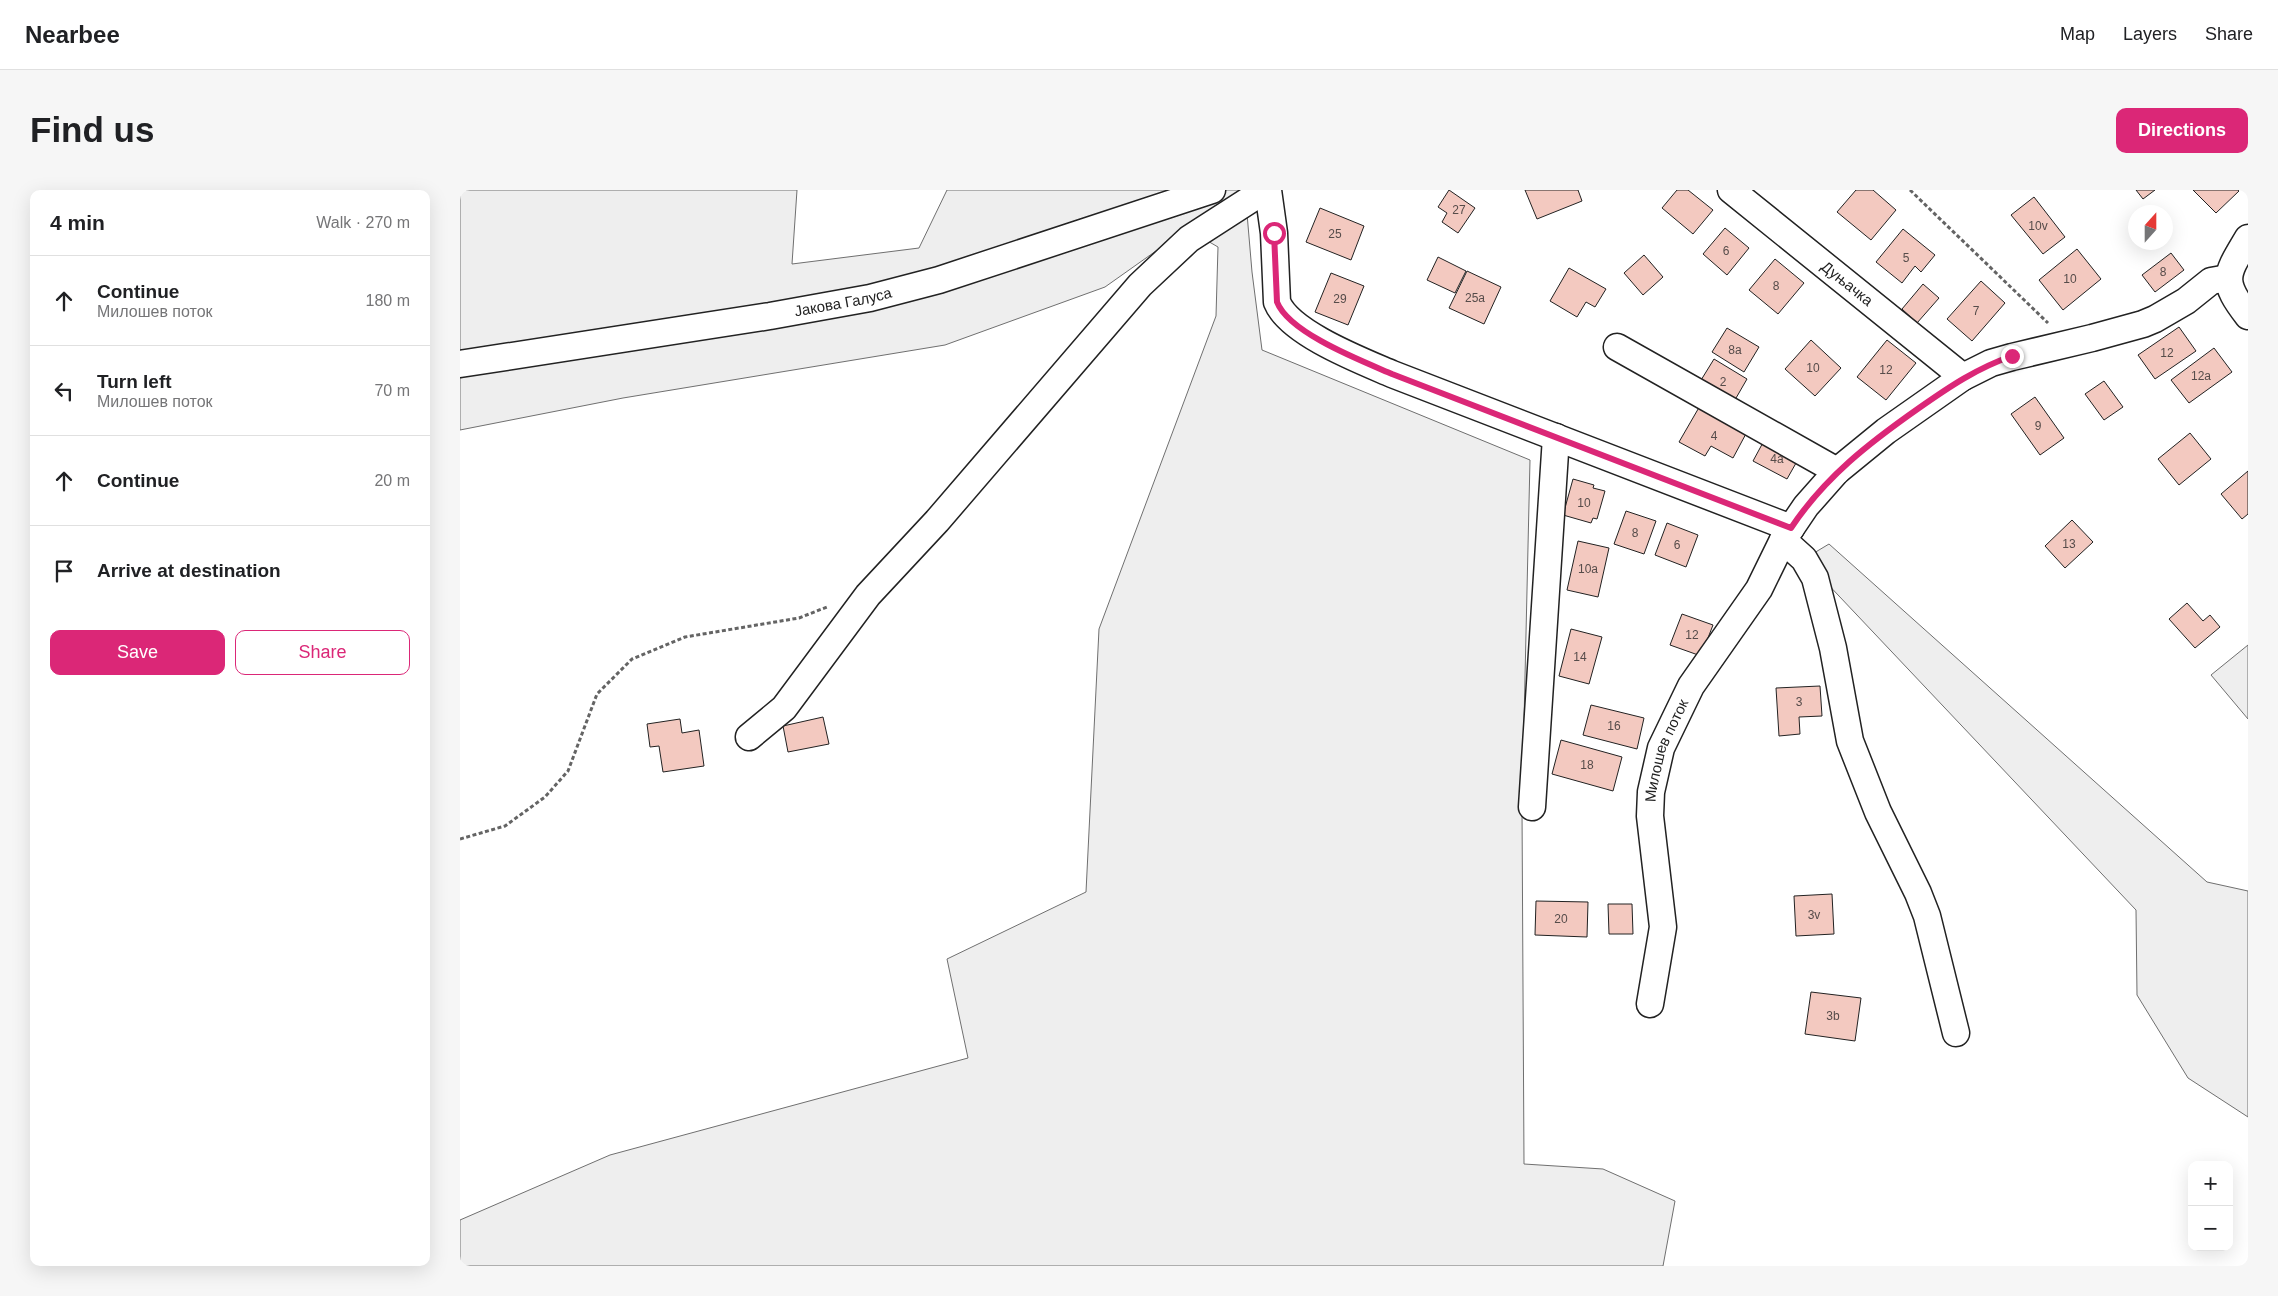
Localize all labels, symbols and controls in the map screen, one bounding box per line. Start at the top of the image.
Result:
text: Nearbee [25,21,120,48]
text: Map [2060,24,2095,44]
text: Layers [2123,24,2177,44]
text: Share [2205,24,2253,44]
button: Directions [2116,108,2248,153]
text: Find us [30,110,154,149]
house number: 27 [1452,203,1466,217]
north arrow [2128,205,2173,250]
text: 4 min [50,211,105,234]
text: Walk · 270 m [316,214,410,231]
house number: 10v [2028,219,2048,233]
route start [1263,222,1286,245]
house number: 25 [1328,227,1342,241]
house number: 6 [1723,244,1730,258]
house number: 5 [1903,251,1910,265]
street label: Дуњачка [1818,257,1877,309]
house number: 8 [2160,265,2167,279]
house number: 10 [2063,272,2077,286]
house number: 8 [1773,279,1780,293]
text: Continue [97,281,179,302]
street label: Јакова Галуса [793,284,894,319]
icon: ahead [50,287,78,315]
house number: 25a [1465,291,1485,305]
text: 180 m [366,292,410,309]
house number: 29 [1333,292,1347,306]
text: Милошев поток [97,303,213,320]
house number: 7 [1973,304,1980,318]
house number: 8a [1728,343,1742,357]
route end [2001,345,2024,368]
house number: 12 [2160,346,2174,360]
house number: 10 [1806,361,1820,375]
house number: 12 [1879,363,1893,377]
house number: 12a [2191,369,2211,383]
text: Turn left [97,371,172,392]
house number: 2 [1720,375,1727,389]
icon: left [50,377,78,405]
text: 70 m [374,382,410,399]
text: Милошев поток [97,393,213,410]
house number: 9 [2035,419,2042,433]
house number: 4 [1711,429,1718,443]
house number: 4a [1770,452,1784,466]
icon: ahead [50,467,78,495]
text: Continue [97,470,179,491]
text: 20 m [374,472,410,489]
house number: 10 [1577,496,1591,510]
house number: 8 [1632,526,1639,540]
house number: 13 [2062,537,2076,551]
house number: 6 [1674,538,1681,552]
icon: arrive [50,557,78,585]
text: Arrive at destination [97,560,281,581]
house number: 10a [1578,562,1598,576]
house number: 12 [1685,628,1699,642]
button: Save [50,630,225,675]
button: Share [235,630,410,675]
house number: 14 [1573,650,1587,664]
house number: 3 [1796,695,1803,709]
street label: Милошев поток [1642,696,1692,802]
house number: 16 [1607,719,1621,733]
house number: 18 [1580,758,1594,772]
house number: 3v [1808,908,1820,922]
house number: 20 [1554,912,1568,926]
house number: 3b [1826,1009,1840,1023]
map controls [2188,1161,2233,1251]
button: + [2188,1161,2233,1206]
button: − [2188,1206,2233,1251]

